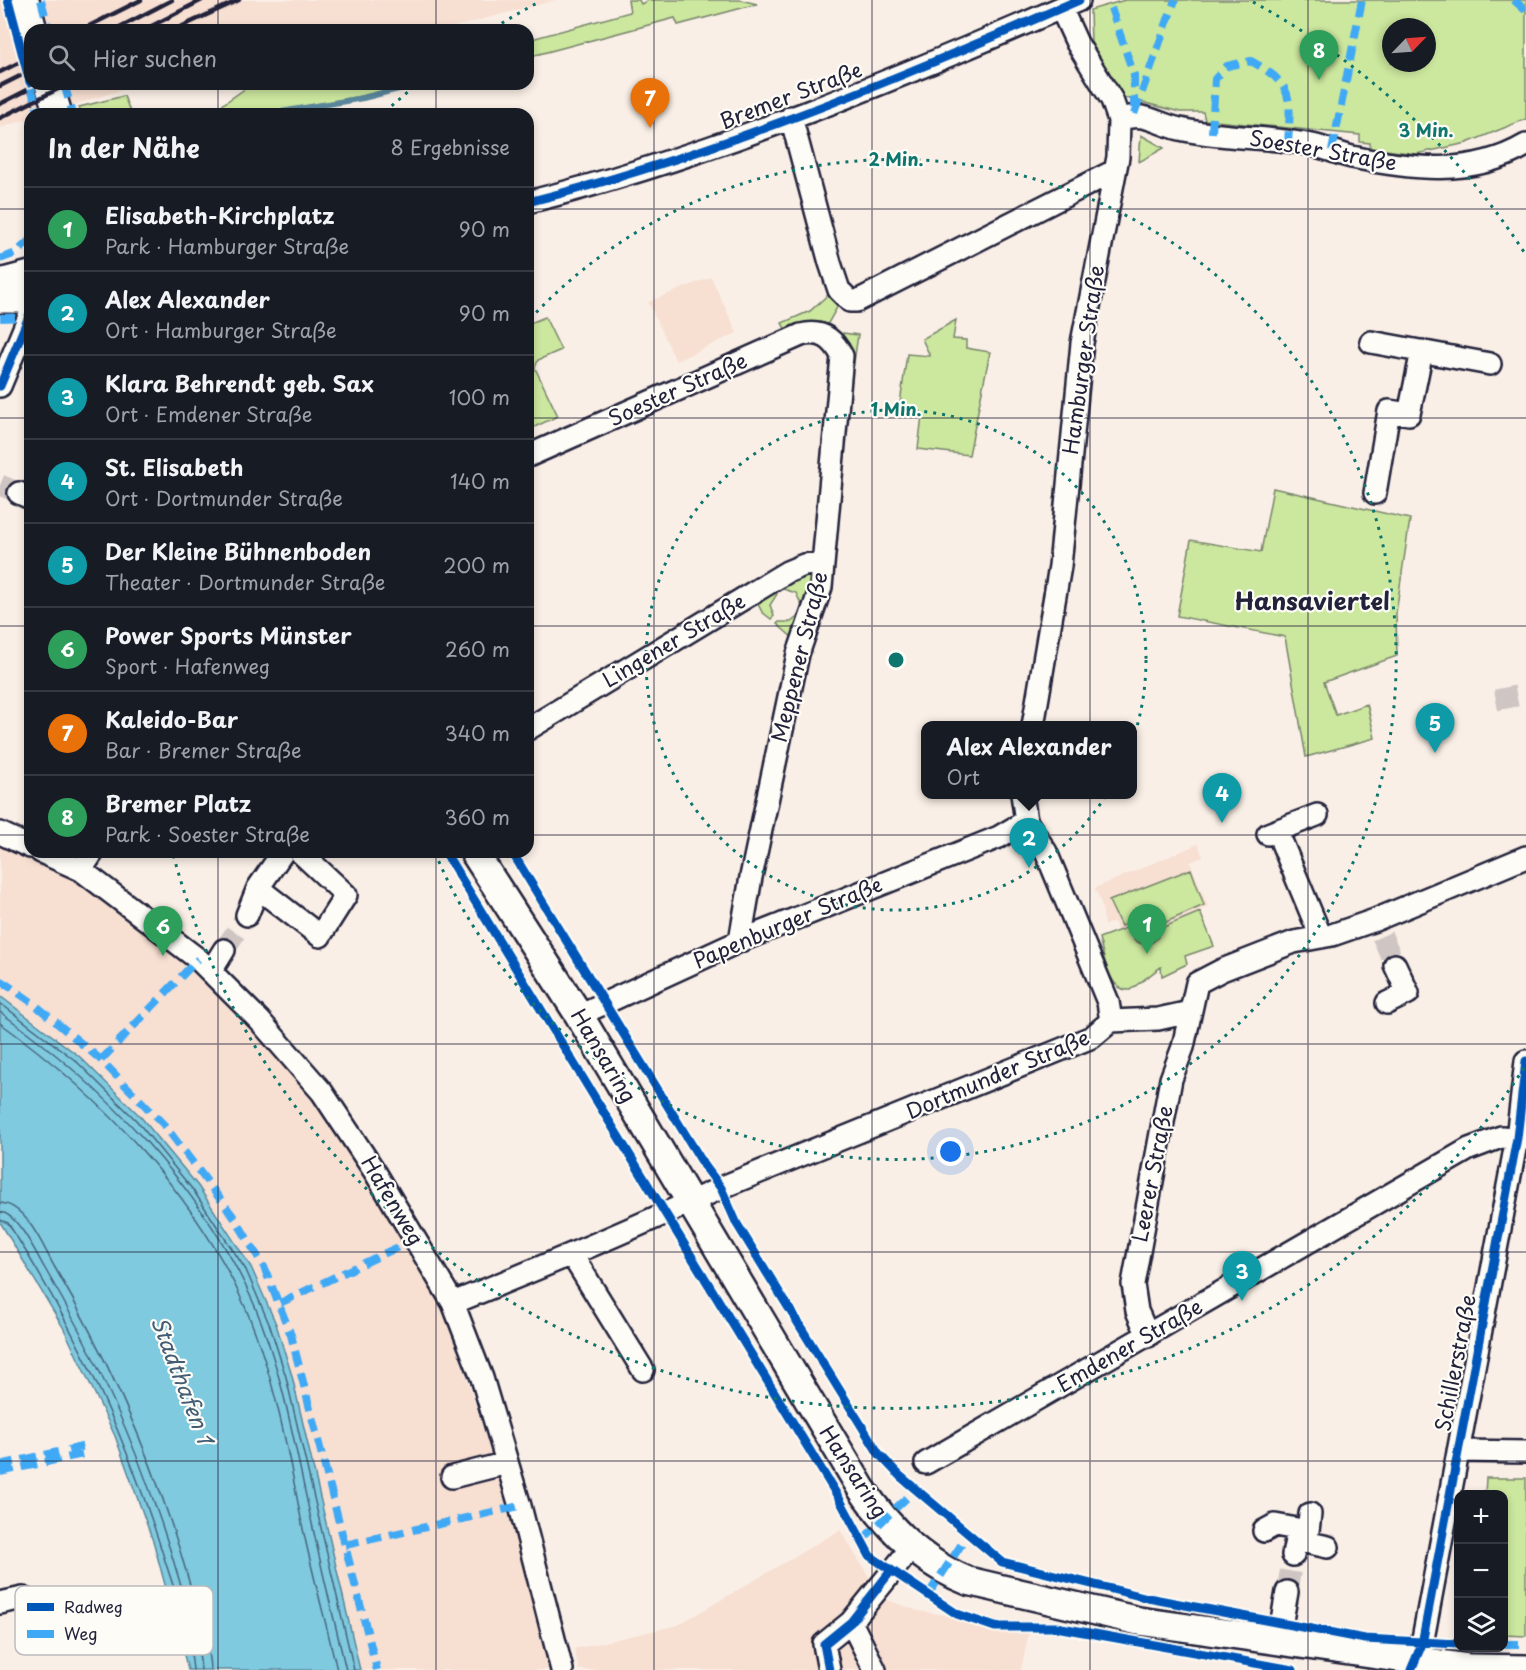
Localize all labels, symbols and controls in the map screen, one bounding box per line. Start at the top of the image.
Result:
north arrow [1382,18,1436,72]
search box [24,24,534,90]
pin: 8 [1300,31,1338,80]
icon: search [45,41,78,74]
text: Hier suchen [93,41,217,74]
street label: Bremer Straße [714,52,866,136]
pin: 7 [630,78,670,128]
text: 3 Min. [1398,116,1454,143]
street label: Soester Straße [1247,120,1399,178]
text: In der Nähe [48,128,200,167]
text: 8 Ergebnisse [390,132,510,162]
text: 2 Min. [868,145,924,172]
text: Elisabeth-Kirchplatz [105,198,335,231]
text: 1 [63,214,72,244]
text: 90 m [459,214,510,244]
text: Park · Hamburger Straße [105,231,349,261]
street label: Hamburger Straße [1053,263,1111,456]
text: Alex Alexander [105,282,270,315]
text: 2 [60,298,75,328]
text: 90 m [459,298,510,328]
text: Ort · Hamburger Straße [105,315,337,345]
street label: Soester Straße [603,343,752,433]
text: Klara Behrendt geb. Sax [105,366,374,399]
text: 3 [61,382,74,412]
text: 100 m [449,382,510,412]
text: 1 Min. [870,395,922,422]
text: Ort · Emdener Straße [105,399,312,429]
text: St. Elisabeth [105,450,244,483]
text: 4 [61,466,74,496]
text: 140 m [450,466,510,496]
text: Ort · Dortmunder Straße [105,483,343,513]
text: Der Kleine Bühnenboden [105,534,371,567]
text: 5 [61,550,74,580]
text: 200 m [443,550,510,580]
text: Theater · Dortmunder Straße [105,567,385,597]
street label: Meppener Straße [761,568,835,745]
district label: Hansaviertel [1234,582,1390,618]
street label: Lingener Straße [595,584,750,695]
text: Power Sports Münster [105,618,352,651]
text: 6 [60,634,75,664]
text: 260 m [445,634,510,664]
centre of rings [886,650,906,670]
text: Sport · Hafenweg [105,651,270,681]
text: Kaleido-Bar [105,702,238,735]
pin: 5 [1416,704,1454,753]
text: 7 [62,718,73,748]
text: 340 m [445,718,510,748]
popup [921,721,1137,799]
text: Alex Alexander [947,729,1111,762]
text: Bar · Bremer Straße [105,735,302,765]
text: Ort [947,762,980,792]
pin: 4 [1202,774,1242,823]
text: Bremer Platz [105,786,251,819]
text: 8 [61,802,74,832]
text: 360 m [444,802,510,832]
pin: 2 [1010,818,1048,868]
text: Park · Soester Straße [105,819,310,849]
street label: Papenburger Straße [688,867,887,975]
pin: 1 [1128,904,1166,954]
pin: 6 [144,906,182,956]
street label: Hansaring [564,1002,645,1108]
street label: Dortmunder Straße [900,1020,1094,1126]
street label: Leerer Straße [1122,1103,1180,1245]
your location [936,1137,965,1166]
street label: Hafenweg [354,1149,433,1251]
pin: 3 [1222,1252,1262,1301]
street label: Emdener Straße [1050,1289,1208,1399]
street label: Schillerstraße [1425,1292,1483,1434]
water label: Stadthafen 1 [144,1311,224,1451]
street label: Hansaring [813,1418,897,1524]
map controls [1454,1490,1508,1652]
button: + [1454,1490,1508,1544]
button: − [1454,1544,1508,1598]
legend [15,1586,213,1655]
text: Radweg [64,1594,123,1618]
button: layers [1454,1598,1508,1652]
text: Weg [64,1621,97,1645]

